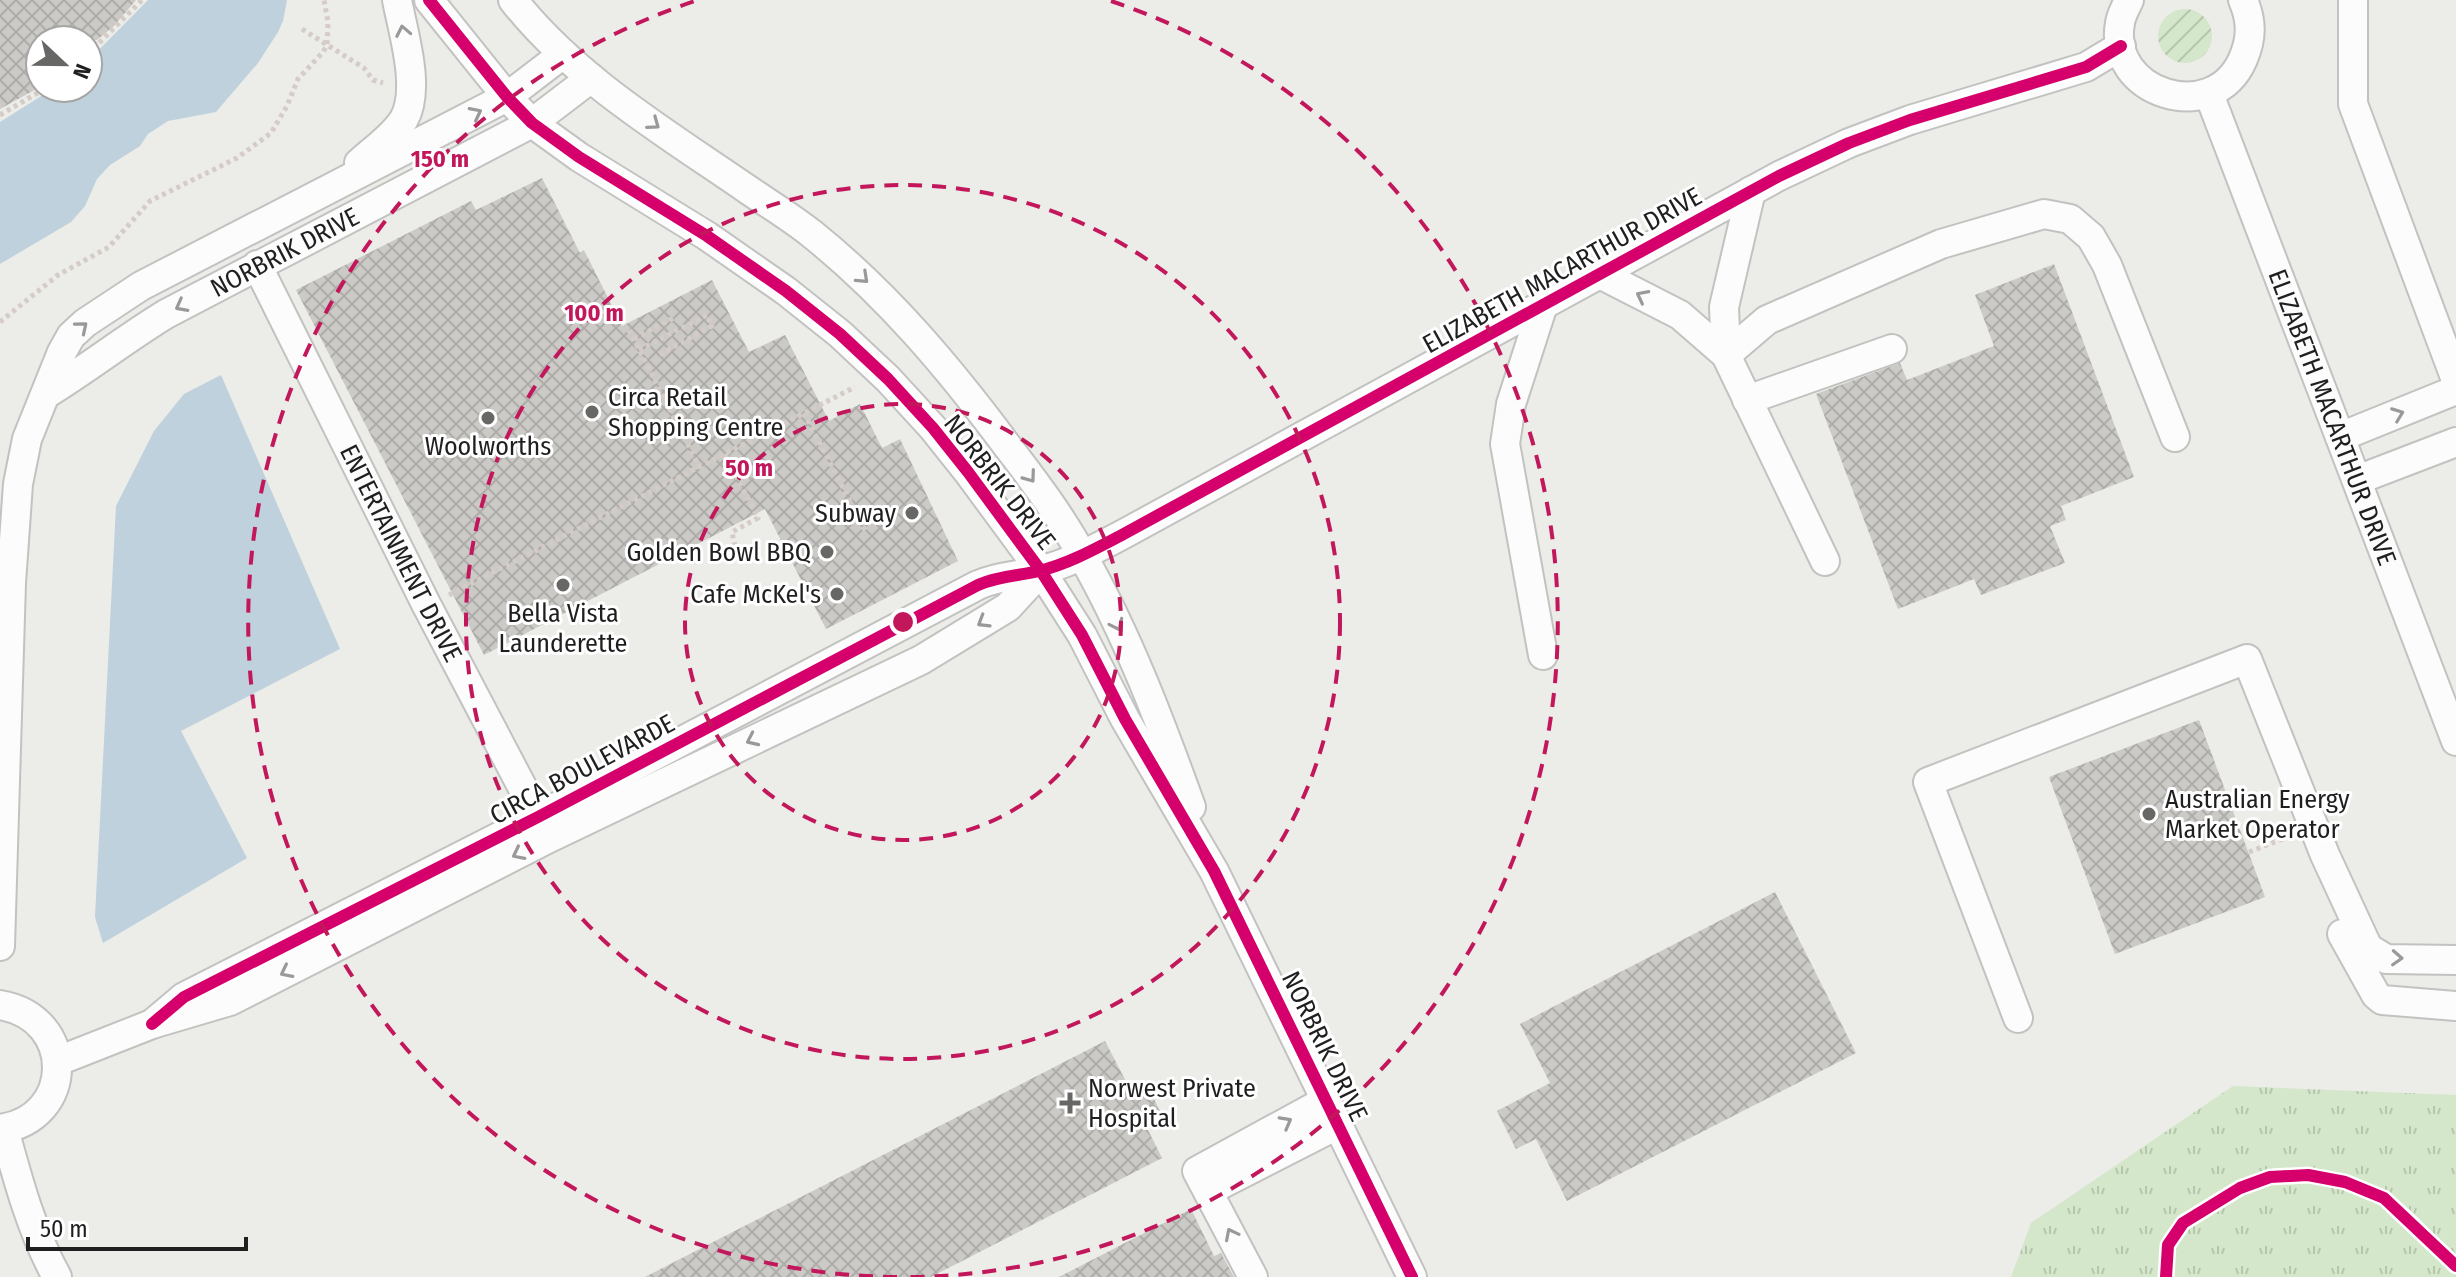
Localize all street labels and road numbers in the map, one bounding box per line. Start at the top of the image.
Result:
street label: ELIZABETH MACARTHUR DRIVE [1417,181,1707,360]
street label: NORBRIK DRIVE [205,201,364,304]
street label: ELIZABETH MACARTHUR DRIVE [2261,265,2402,570]
street label: NORBRIK DRIVE [937,409,1062,556]
street label: ENTERTAINMENT DRIVE [333,439,469,667]
street label: CIRCA BOULEVARDE [485,708,680,831]
street label: NORBRIK DRIVE [1275,966,1374,1126]

